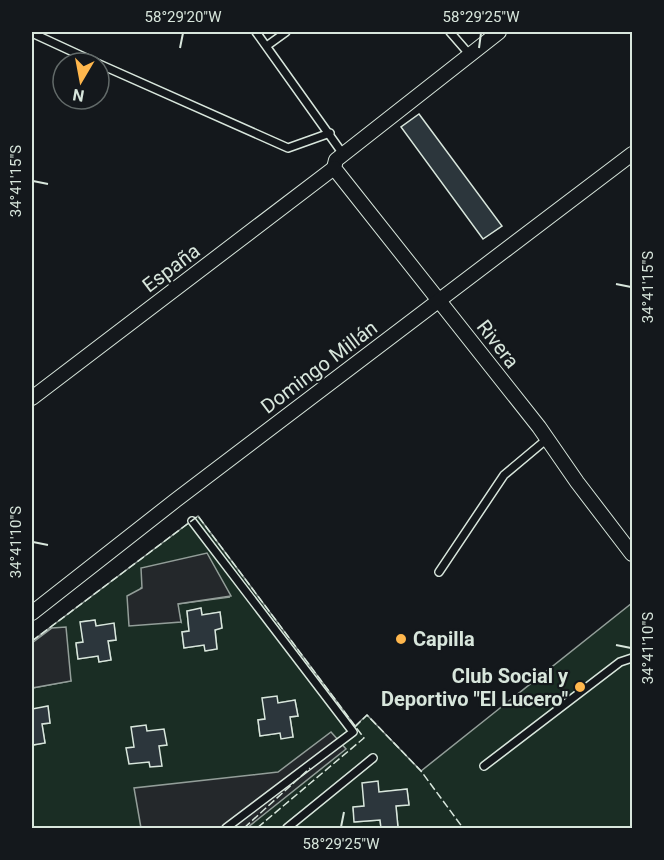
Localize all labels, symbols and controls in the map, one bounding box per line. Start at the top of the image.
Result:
text: 58°29'20"W [145,8,221,26]
text: 58°29'25"W [443,8,519,26]
north arrow [51,51,111,111]
text: N [71,85,86,106]
text: 34°41'15"S [7,145,25,217]
street label: España [138,239,204,297]
text: 34°41'15"S [639,251,657,323]
street label: Domingo Millán [256,315,382,419]
street label: Rivera [472,315,524,373]
text: 34°41'10"S [7,506,25,578]
text: 34°41'10"S [639,612,657,684]
place label: Capilla [413,627,475,651]
marker: Capilla [394,632,408,646]
place label: Club Social y Deportivo "El Lucero" [381,664,569,711]
marker: Club Social y Deportivo "El Lucero" [573,680,587,694]
text: 58°29'25"W [303,835,379,853]

